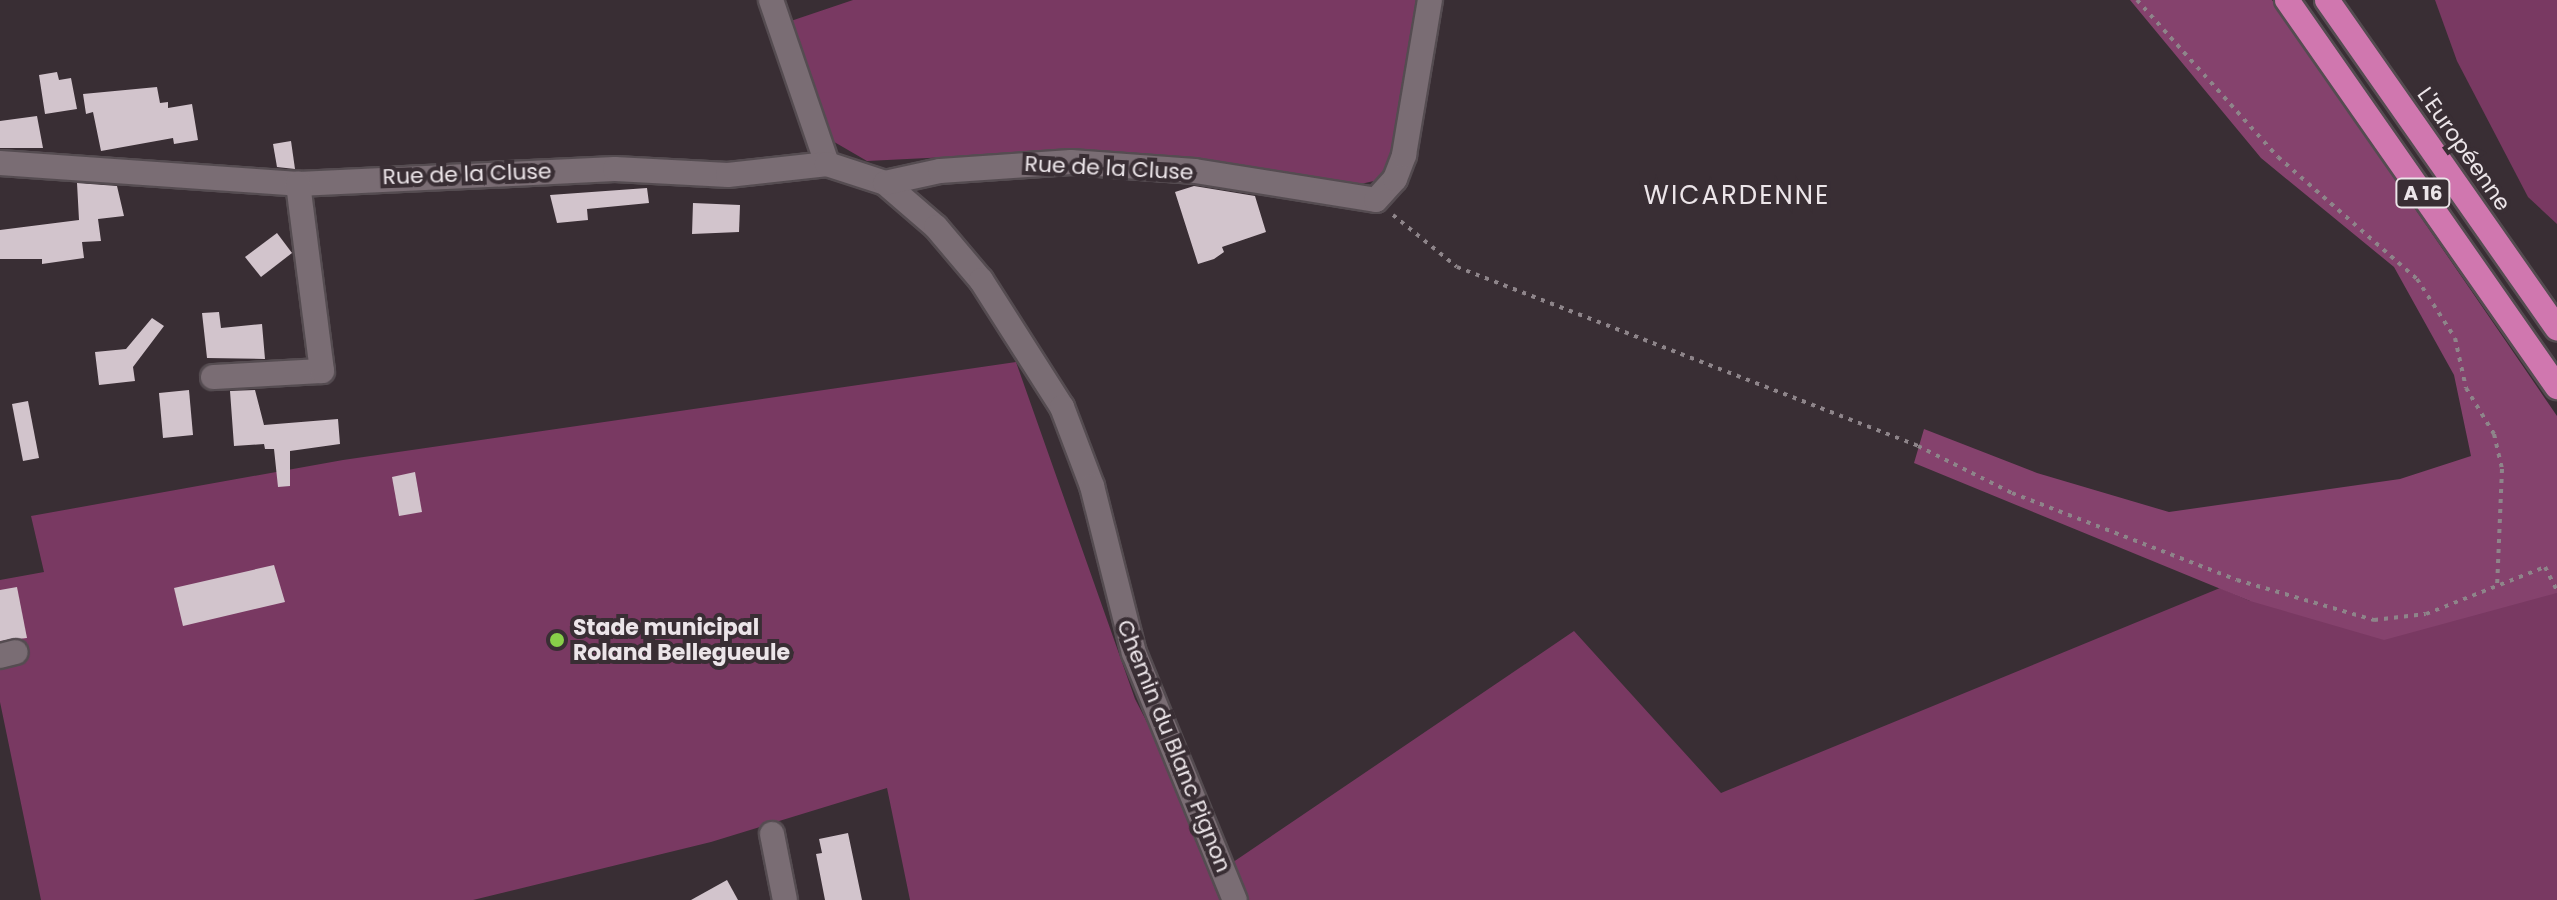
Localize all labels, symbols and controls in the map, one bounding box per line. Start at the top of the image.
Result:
street label: L'Européenne [2412,82,2516,216]
street label: Rue de la Cluse [1024,150,1194,186]
street label: Rue de la Cluse [382,158,552,190]
road number: A 16 [2395,177,2451,209]
district label: WICARDENNE [1644,180,1830,212]
place label: Stade municipal Roland Bellegueule [573,614,790,666]
street label: Chemin du Blanc Pignon [1111,616,1237,876]
marker: Stade municipal Roland Bellegueule [548,631,566,649]

